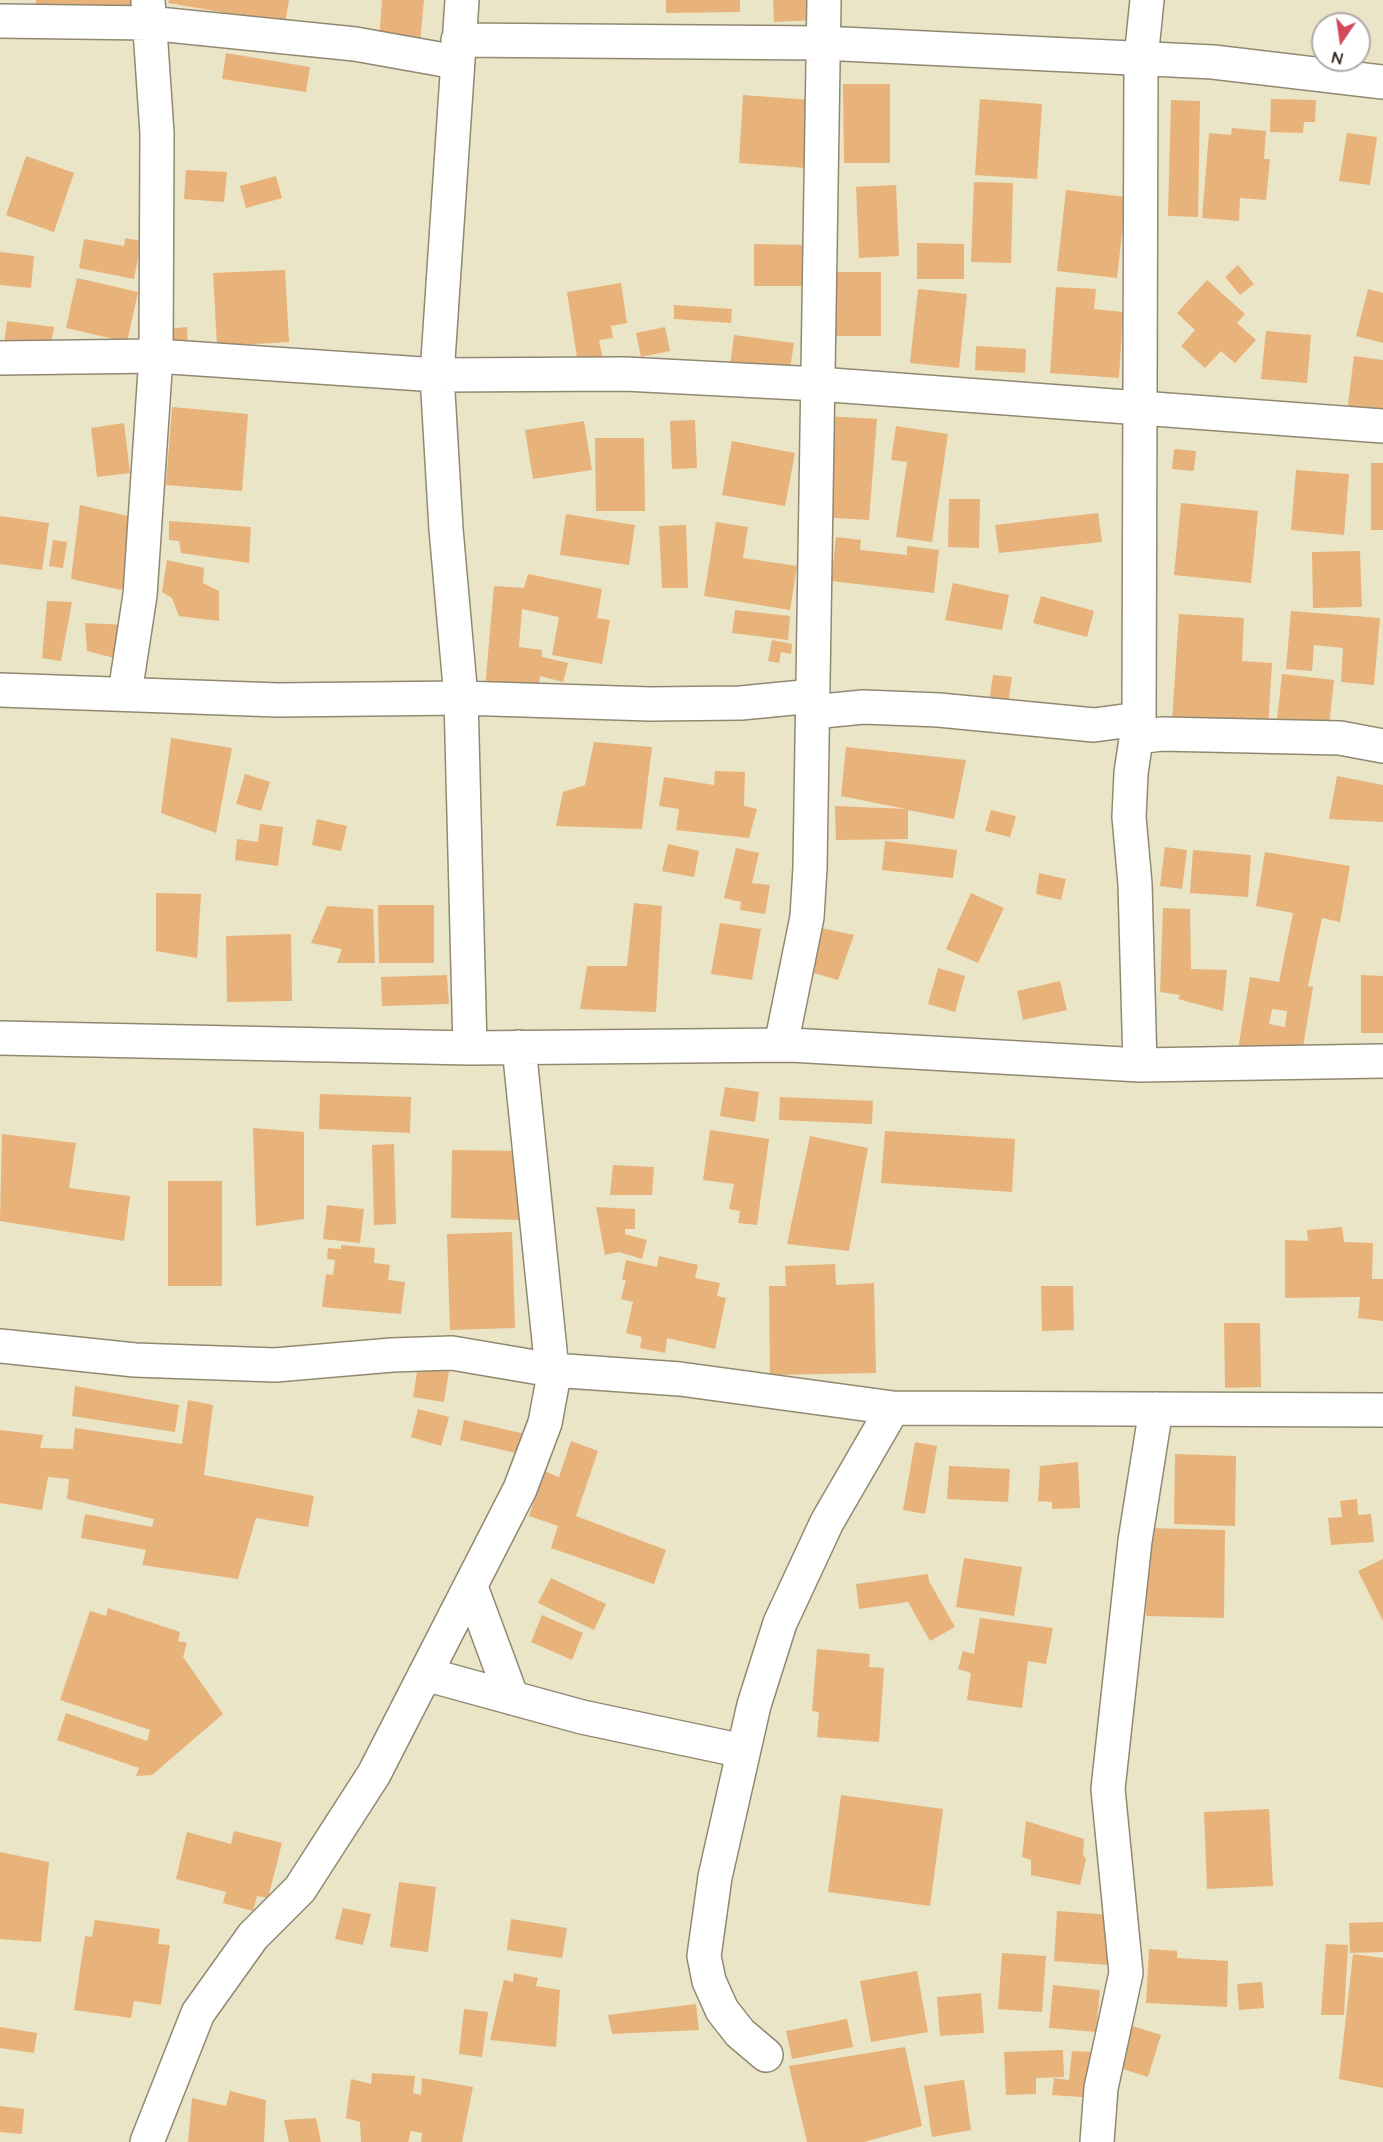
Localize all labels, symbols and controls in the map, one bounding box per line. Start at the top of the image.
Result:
north arrow [1311,12,1371,72]
text: N [1330,46,1345,69]

